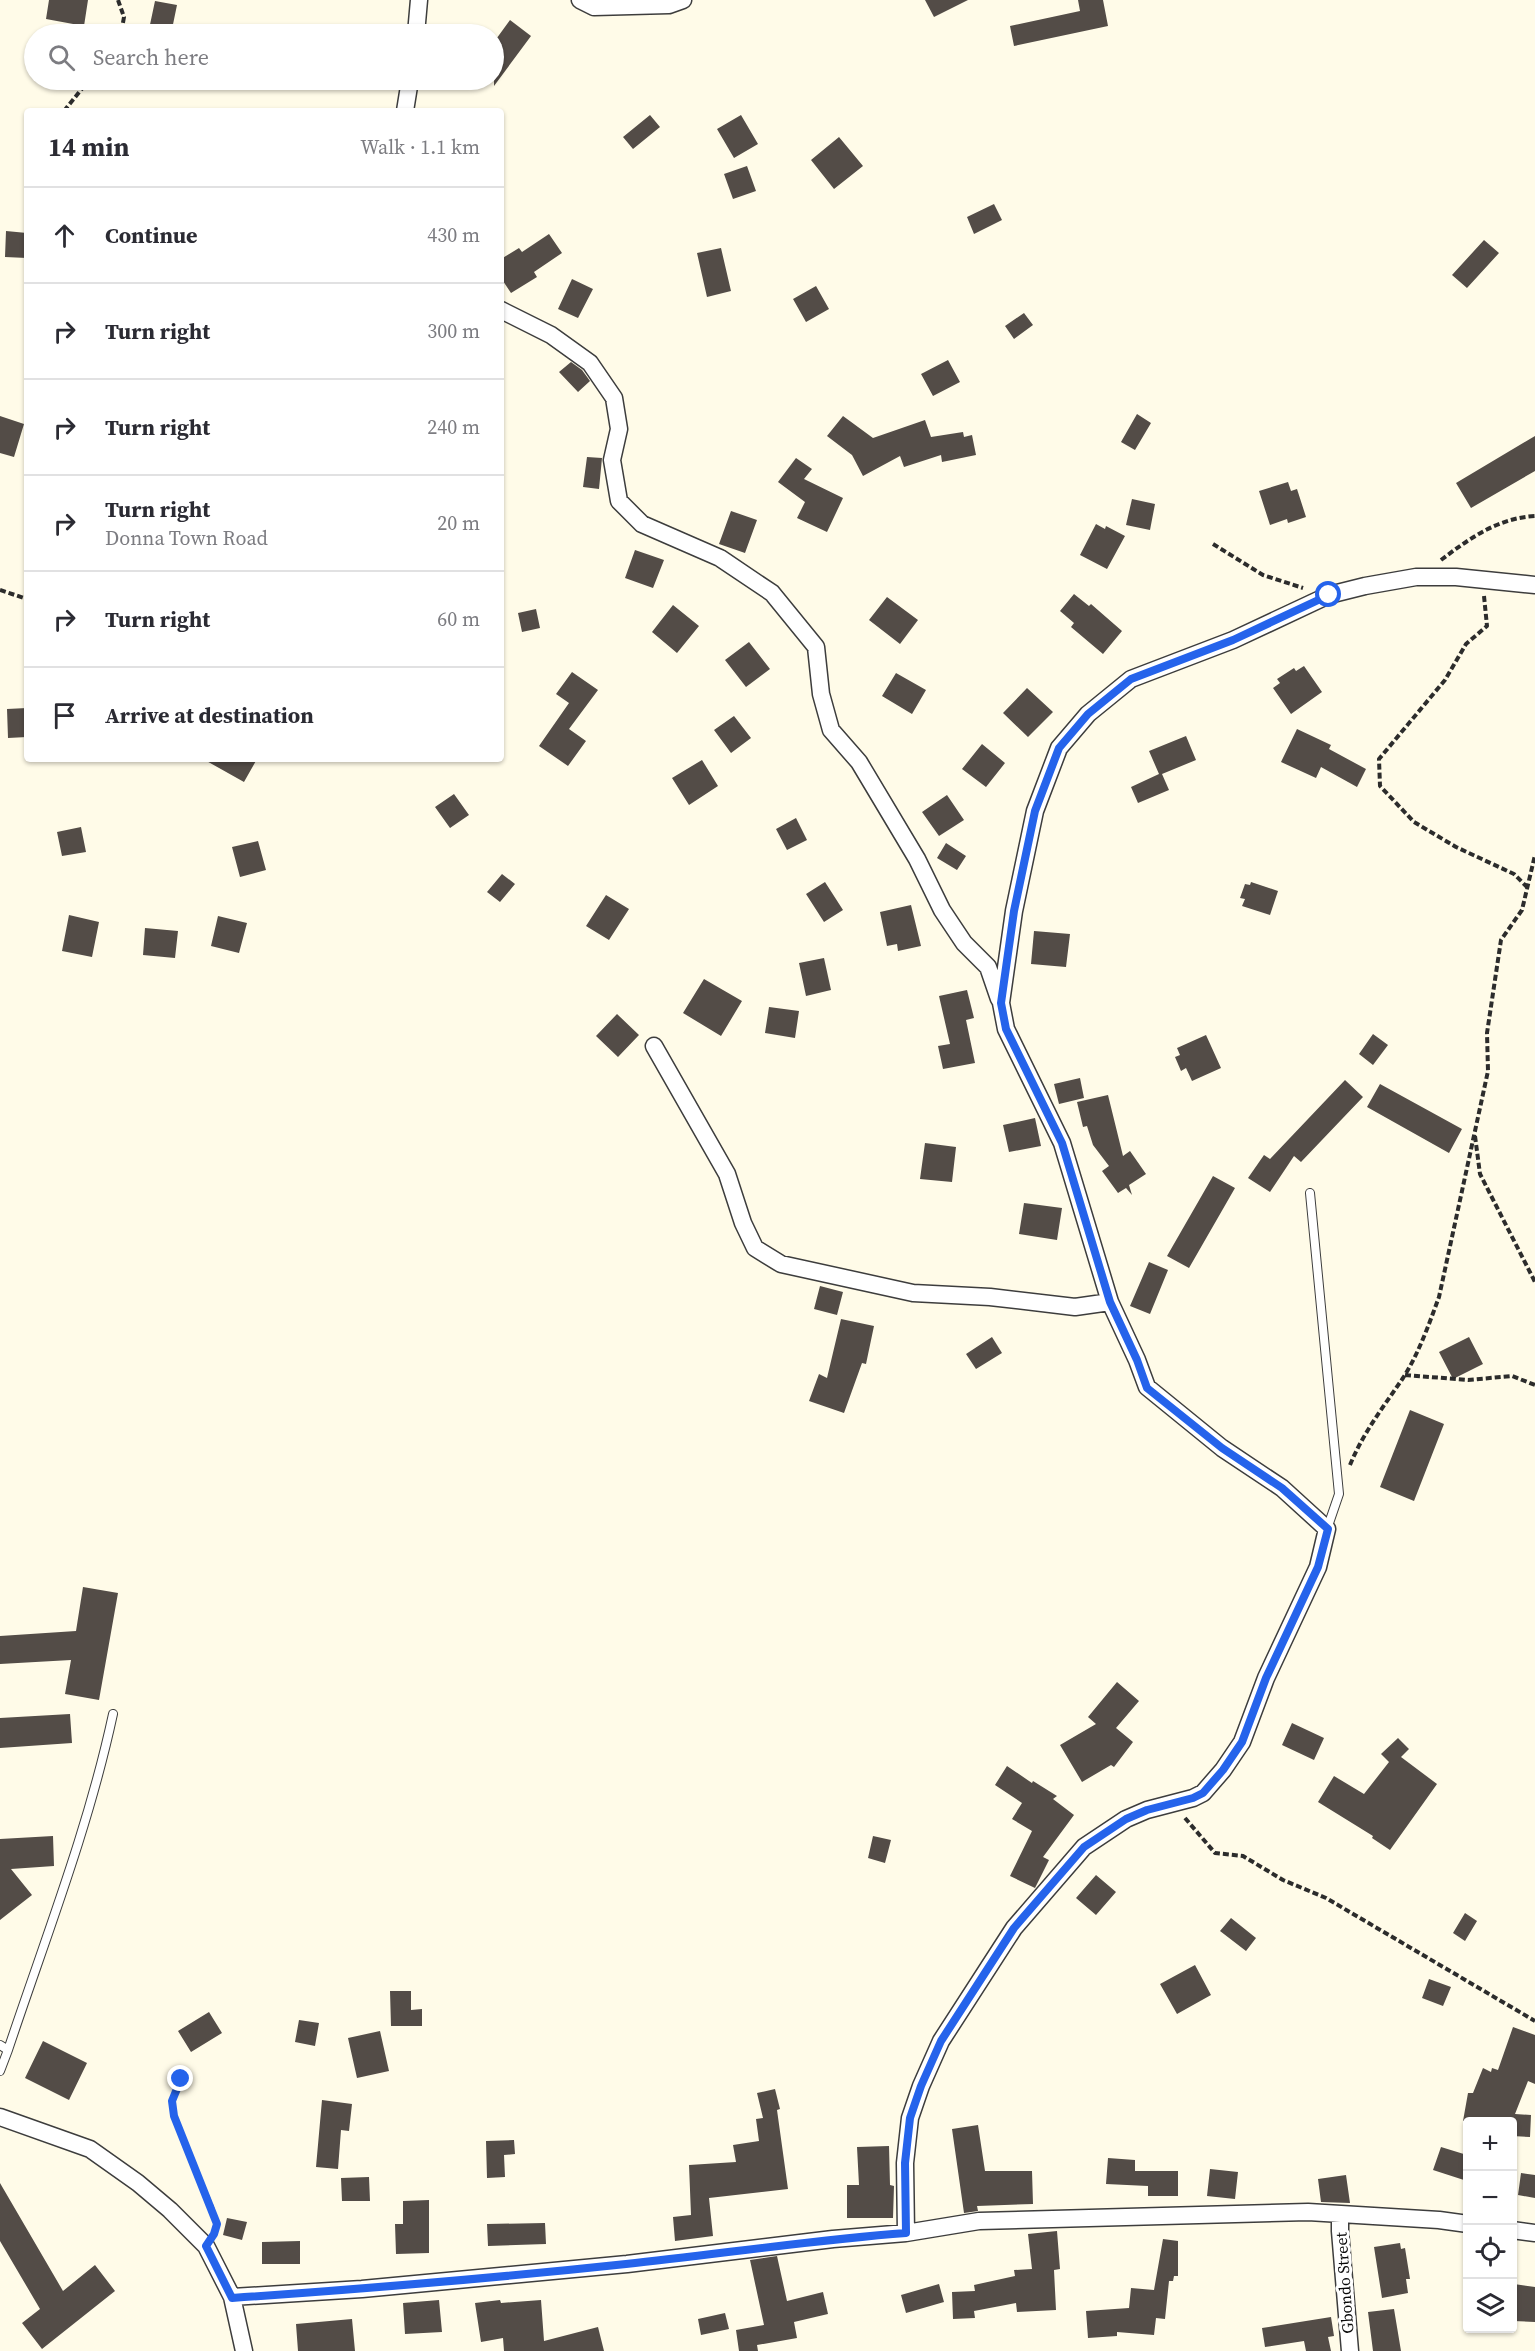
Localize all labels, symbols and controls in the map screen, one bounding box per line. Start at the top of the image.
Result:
search box [24,24,504,90]
icon: search [45,41,78,74]
text: Search here [93,42,209,72]
text: 14 min [48,129,130,165]
text: Walk · 1.1 km [360,133,480,161]
icon: ahead [48,219,81,252]
text: Continue [105,220,198,250]
text: 430 m [427,221,480,249]
icon: right [48,315,81,348]
text: Turn right [105,316,210,346]
text: 300 m [427,317,480,345]
icon: right [48,411,81,444]
text: Turn right [105,412,210,442]
text: 240 m [427,413,480,441]
text: Turn right [105,494,210,524]
icon: right [48,507,81,540]
text: 20 m [437,509,480,537]
text: Donna Town Road [105,524,268,552]
route start [1315,581,1341,607]
icon: right [48,603,81,636]
text: Turn right [105,604,210,634]
text: 60 m [437,605,480,633]
icon: arrive [48,699,81,732]
text: Arrive at destination [105,700,314,730]
route end [167,2065,193,2091]
map controls [1463,2117,1517,2333]
button: + [1463,2117,1517,2171]
button: − [1463,2171,1517,2225]
button: locate [1463,2225,1517,2279]
street label: Gbondo Street [1329,2231,1359,2334]
button: layers [1463,2279,1517,2333]

